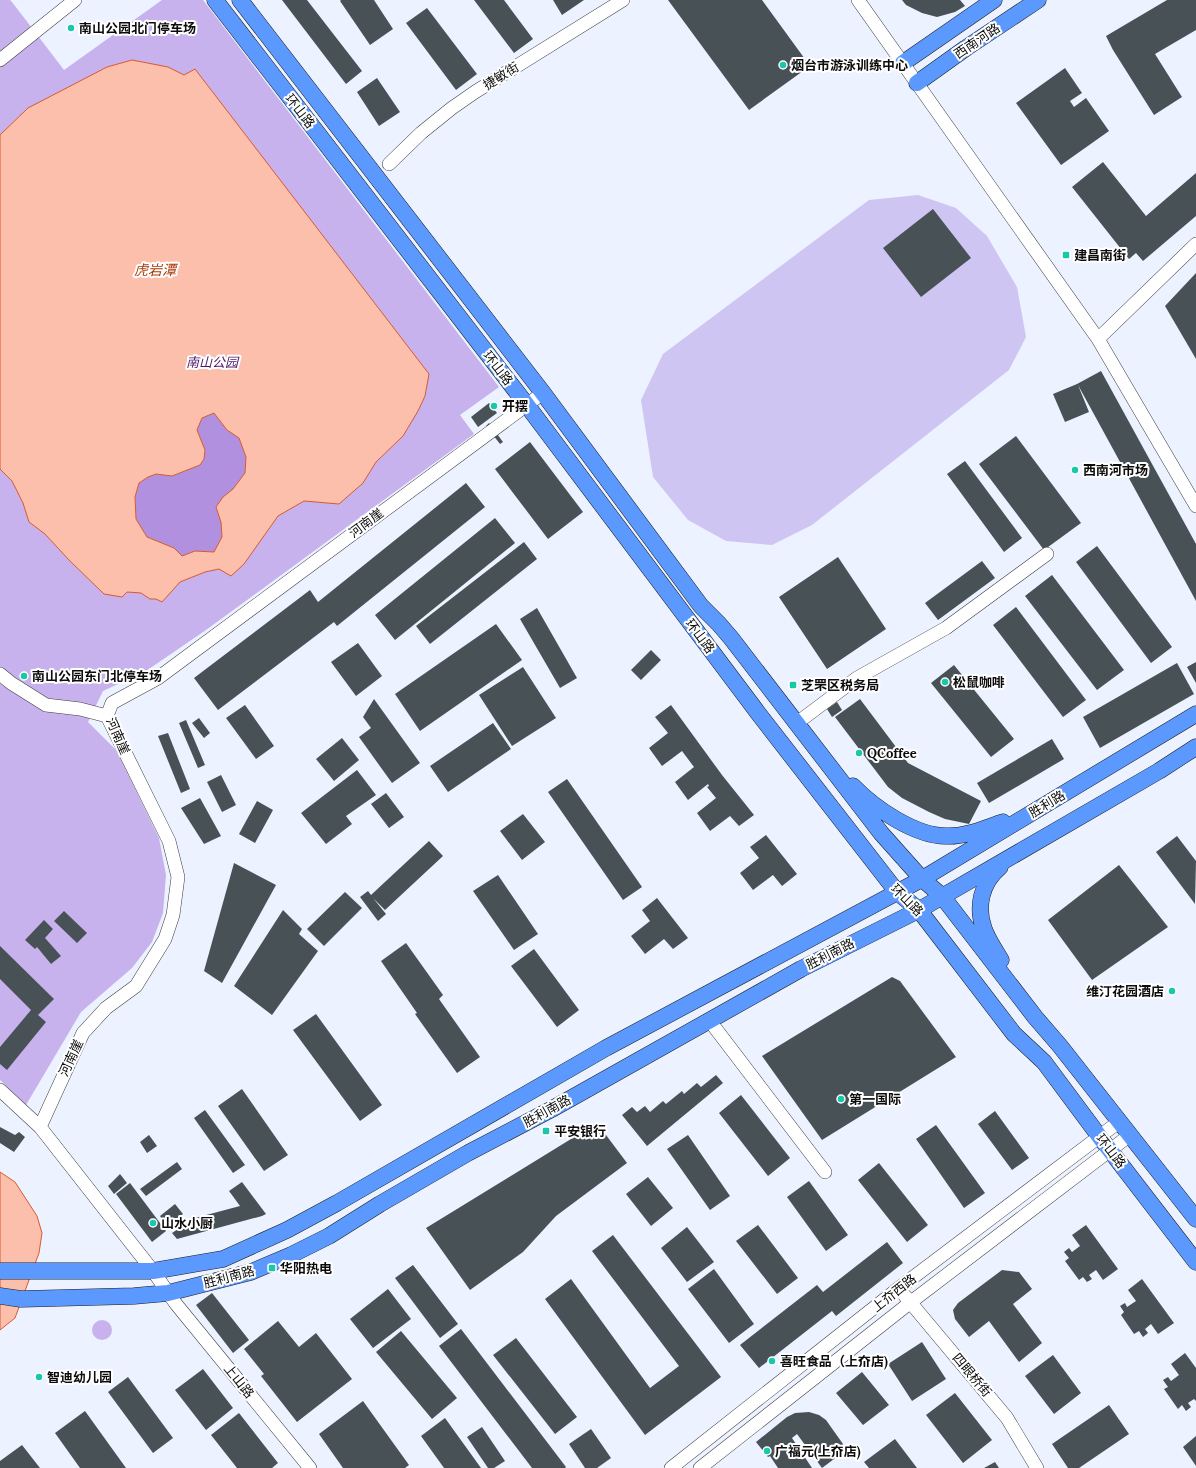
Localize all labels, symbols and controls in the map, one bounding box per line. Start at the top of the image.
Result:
street label: 西南河路 [951,19,1003,63]
place label: 南山公园北门停车场 [79,20,196,37]
marker: 南山公园北门停车场 [66,23,76,33]
place label: 烟台市游泳训练中心 [791,57,908,74]
street label: 捷敏街 [480,58,522,94]
marker: 烟台市游泳训练中心 [778,60,788,70]
street label: 环山路 [281,90,319,132]
place label: 建昌南街 [1074,247,1126,264]
marker: 建昌南街 [1061,250,1071,260]
water label: 虎岩潭 [134,261,179,279]
street label: 环山路 [479,347,517,389]
park label: 南山公园 [186,354,240,371]
place label: 开摆 [502,398,528,415]
marker: 开摆 [489,401,499,411]
place label: 西南河市场 [1083,462,1148,479]
marker: 西南河市场 [1070,465,1080,475]
street label: 河南崖 [345,504,387,542]
street label: 环山路 [681,615,719,657]
place label: 南山公园东门北停车场 [32,668,162,685]
marker: 南山公园东门北停车场 [19,671,29,681]
place label: 松鼠咖啡 [953,674,1005,691]
place label: 芝罘区税务局 [801,677,879,694]
marker: 松鼠咖啡 [940,677,950,687]
marker: 芝罘区税务局 [788,680,798,690]
street label: 河南崖 [102,715,134,757]
place label: QCoffee [867,745,917,762]
marker: QCoffee [854,748,864,758]
street label: 胜利路 [1026,787,1068,821]
street label: 环山路 [887,880,927,920]
street label: 胜利南路 [803,935,857,973]
place label: 维汀花园酒店 [1086,983,1164,1000]
marker: 维汀花园酒店 [1167,986,1177,996]
street label: 河南崖 [55,1037,87,1079]
street label: 胜利南路 [520,1091,574,1131]
place label: 第一国际 [849,1091,901,1108]
marker: 第一国际 [836,1094,846,1104]
place label: 平安银行 [554,1123,606,1140]
marker: 平安银行 [541,1126,551,1136]
street label: 环山路 [1092,1130,1130,1172]
place label: 山水小厨 [161,1215,213,1232]
marker: 山水小厨 [148,1218,158,1228]
place label: 华阳热电 [280,1260,332,1277]
street label: 胜利南路 [202,1262,256,1292]
marker: 华阳热电 [267,1263,277,1273]
street label: 上夼西路 [868,1270,920,1316]
street label: 四眼桥街 [949,1350,995,1400]
place label: 喜旺食品（上夼店) [780,1353,888,1370]
marker: 喜旺食品（上夼店) [767,1356,777,1366]
street label: 上山路 [220,1360,258,1402]
place label: 智迪幼儿园 [47,1369,112,1386]
marker: 智迪幼儿园 [34,1372,44,1382]
place label: 广福元(上夼店) [775,1443,861,1460]
marker: 广福元(上夼店) [762,1446,772,1456]

